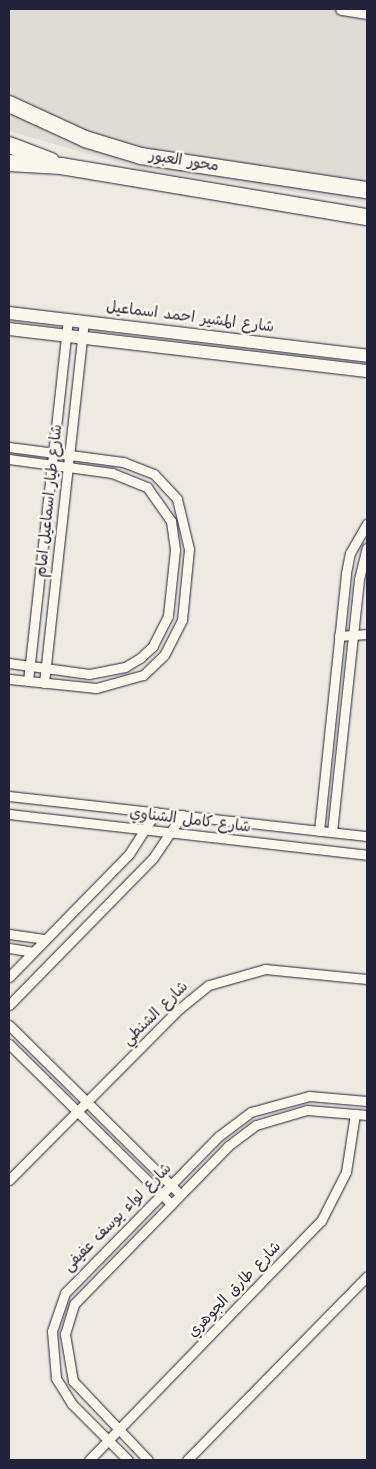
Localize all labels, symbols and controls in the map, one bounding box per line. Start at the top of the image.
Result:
street label: محور العبور [148,148,220,176]
street label: شارع المشير احمد اسماعيل [105,299,275,337]
street label: شارع طيار اسماعيل امام [33,424,67,578]
street label: شارع كامل الشناوي [128,805,252,837]
street label: شارع الشنطي [119,978,193,1050]
street label: شارع لواء يوسف عفيفى [60,1160,176,1276]
street label: شارع طارق الجوهري [185,1238,285,1342]

